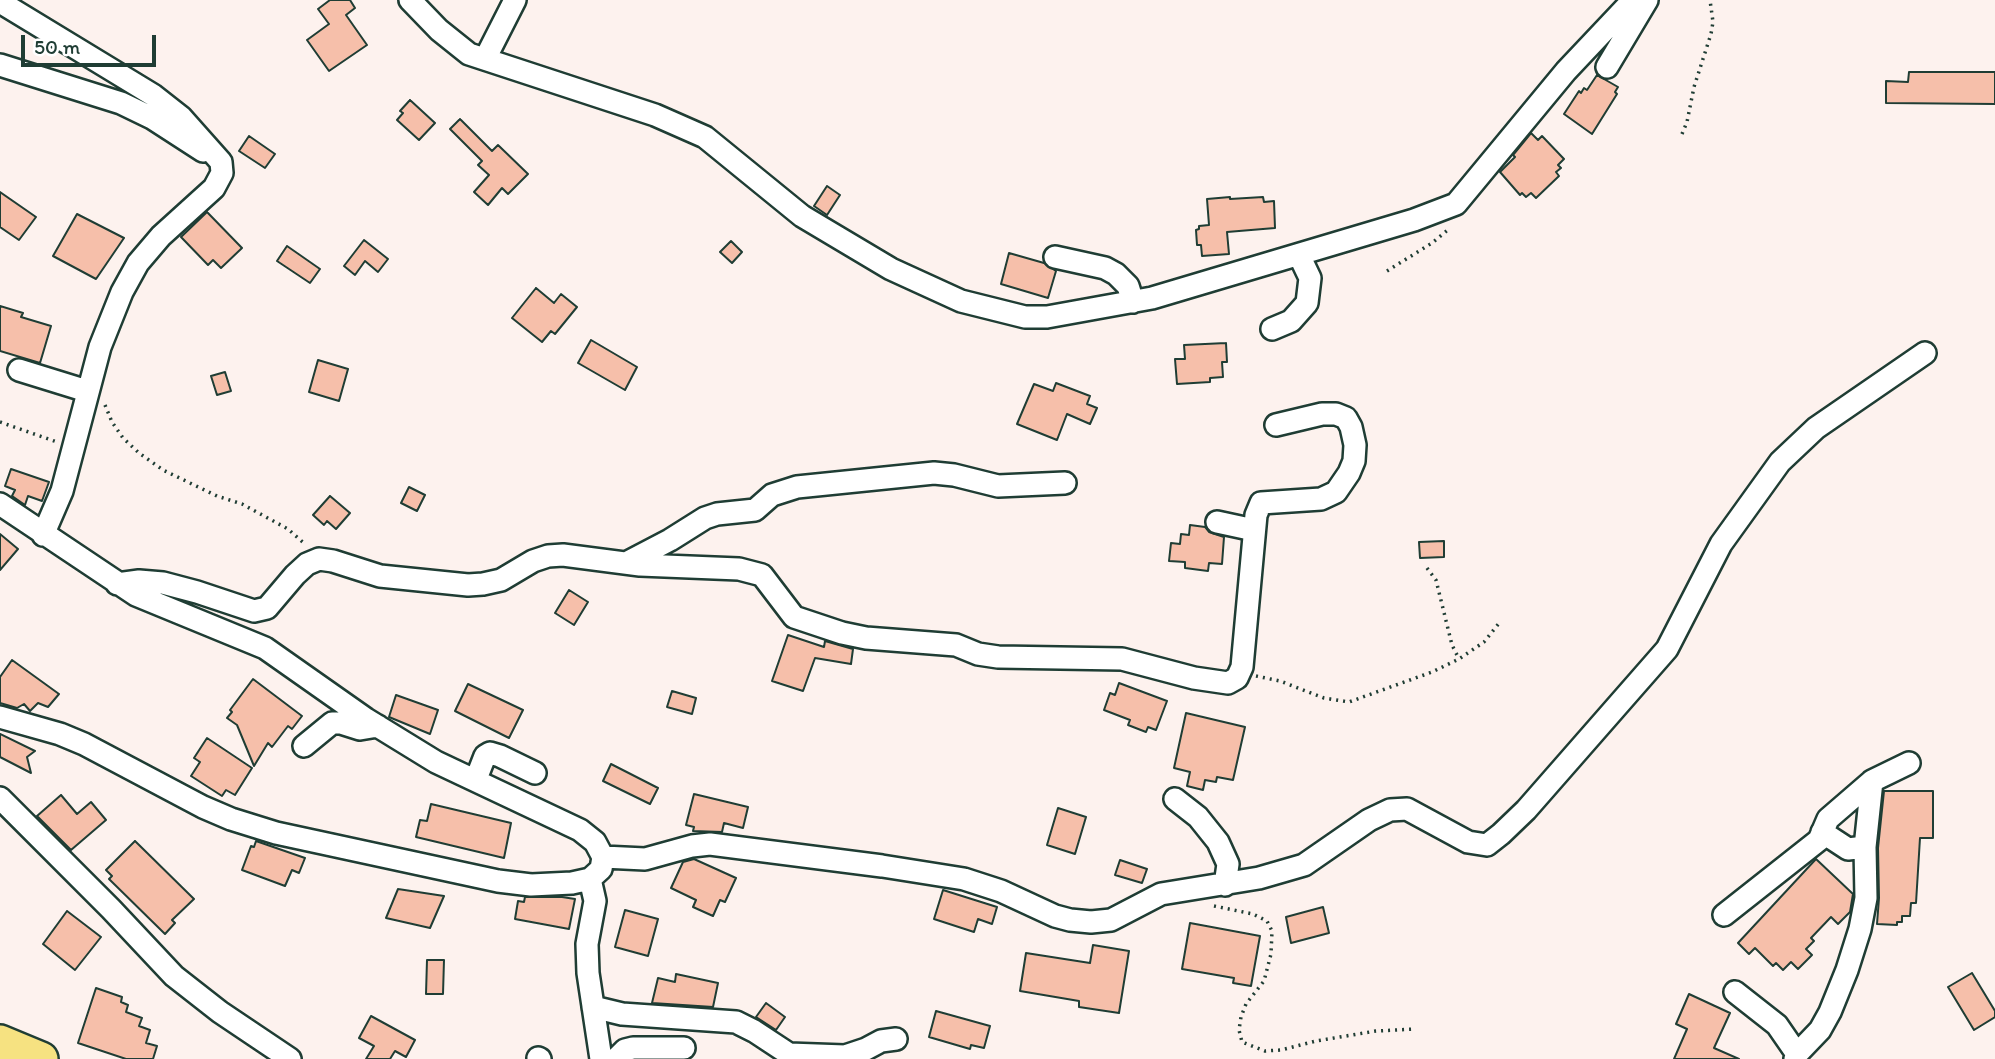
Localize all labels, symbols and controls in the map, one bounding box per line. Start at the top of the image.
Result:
scale bar [24,21,159,65]
text: 50 m [34,34,80,59]

